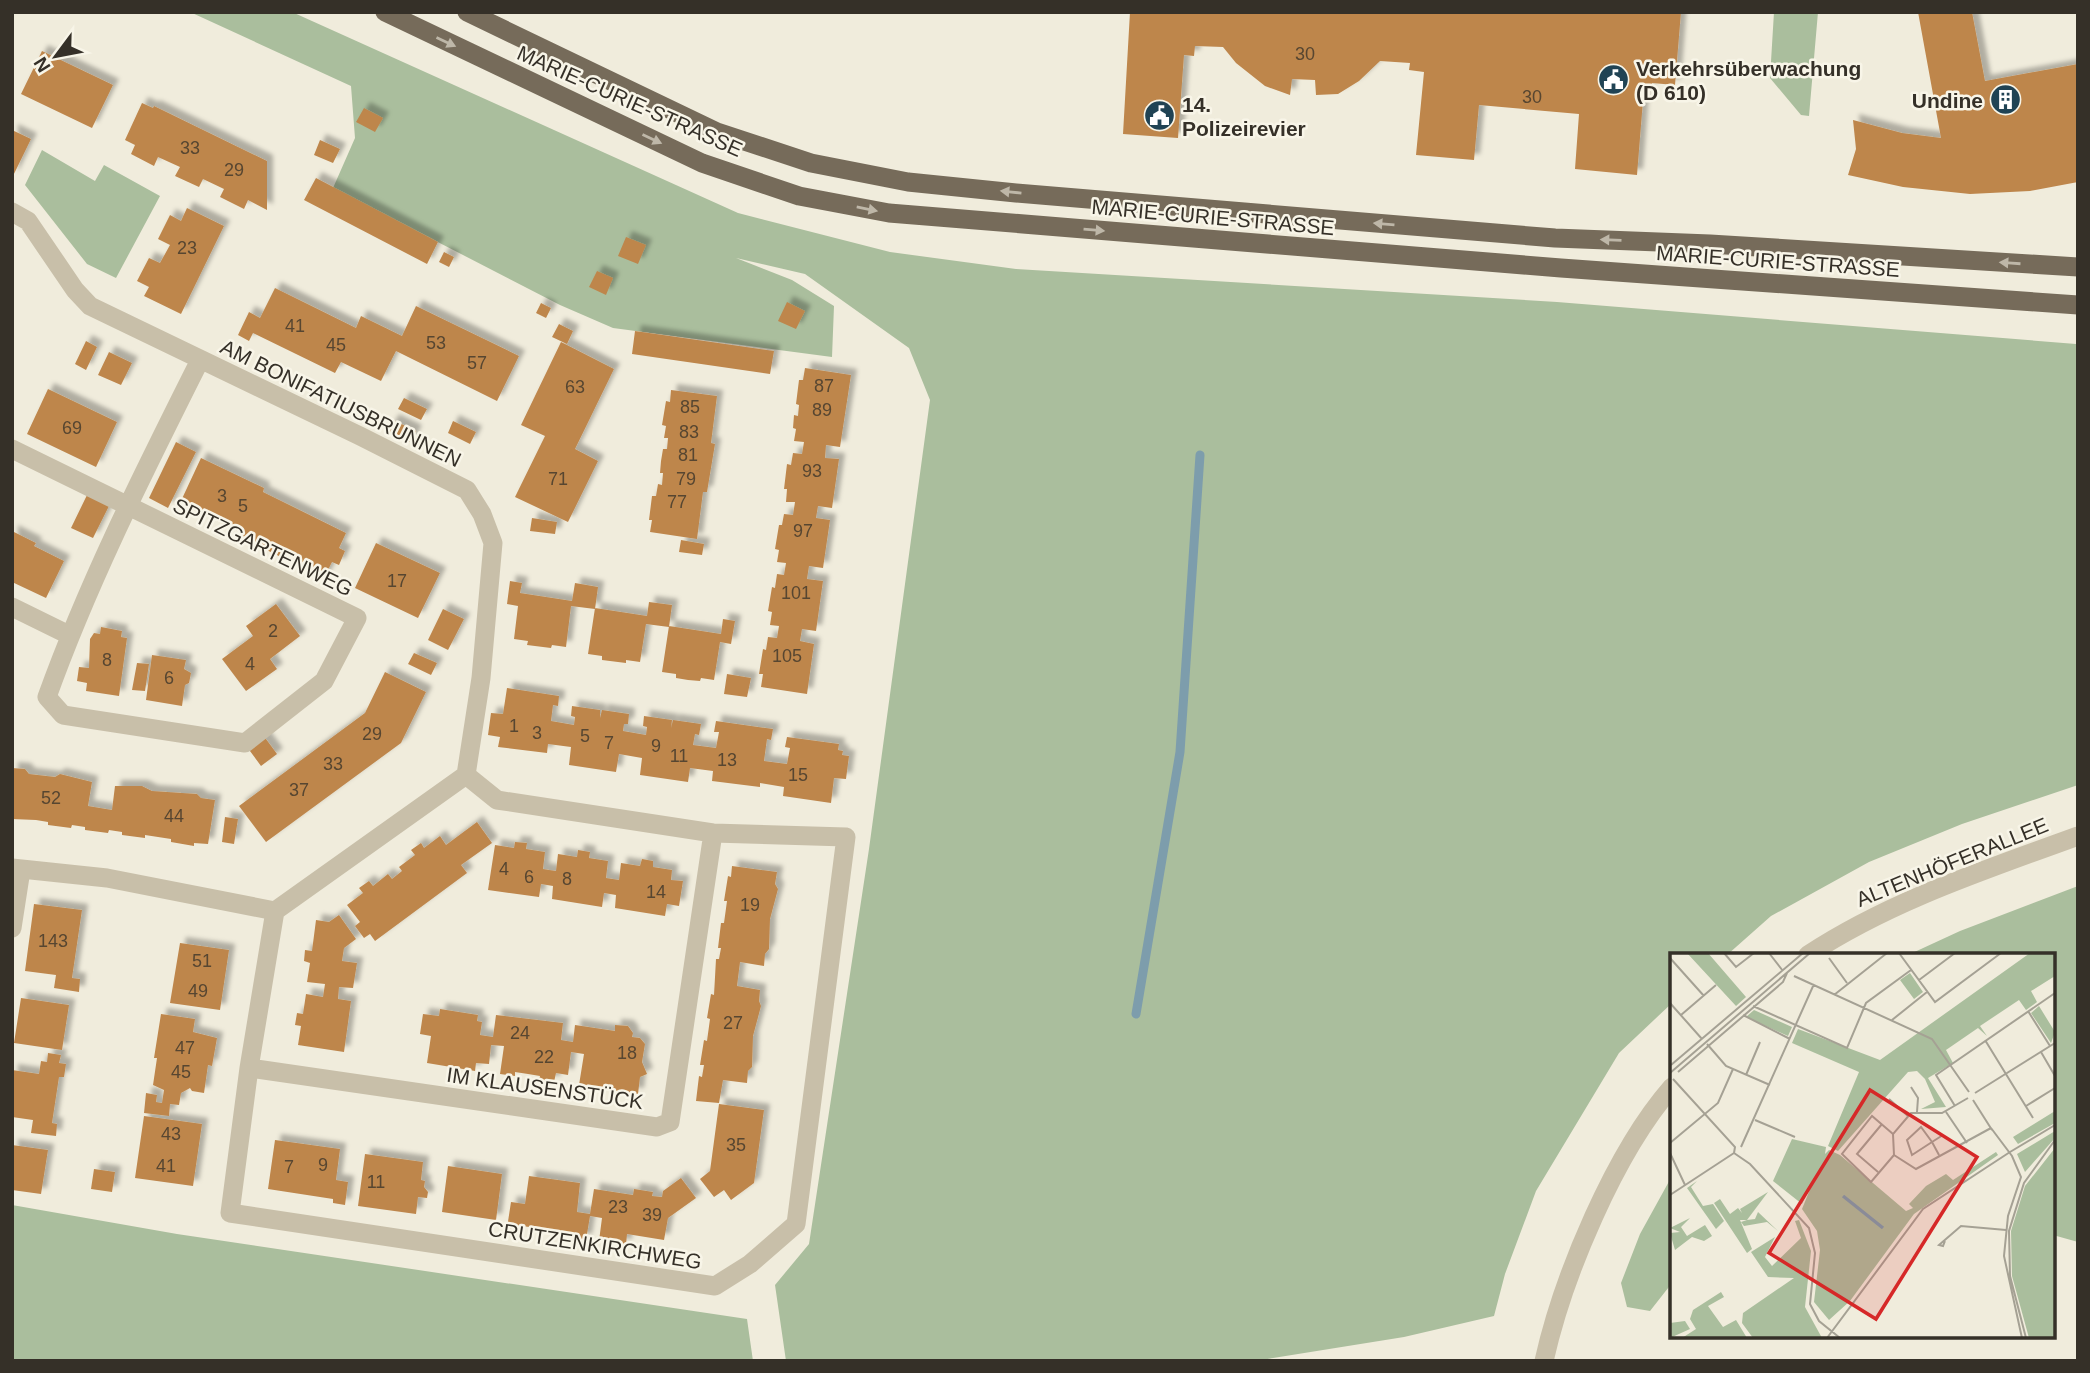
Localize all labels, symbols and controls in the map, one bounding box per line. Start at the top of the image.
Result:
north arrow [21,21,91,91]
one-way arrow [436,36,456,47]
street label: MARIE-CURIE-STRASSE [514,41,746,161]
house number: 30 [1295,44,1315,64]
text: N [29,53,55,76]
place label: Verkehrsüberwachung (D 610) [1636,57,1861,104]
public building icon: Verkehrsüberwachung (D 610) [1596,63,1630,97]
building icon: Undine [1989,83,2023,117]
house number: 30 [1522,87,1542,107]
place label: Undine [1912,89,1983,112]
place label: 14. Polizeirevier [1182,93,1306,140]
public building icon: 14. Polizeirevier [1142,99,1176,133]
one-way arrow [642,133,662,145]
house number: 33 [180,138,200,158]
house number: 29 [224,160,244,180]
one-way arrow [1000,186,1022,197]
street label: MARIE-CURIE-STRASSE [1091,195,1335,239]
one-way arrow [856,203,878,214]
one-way arrow [1373,218,1395,229]
one-way arrow [1083,225,1105,236]
one-way arrow [1600,234,1622,245]
house number: 23 [177,238,197,258]
street label: MARIE-CURIE-STRASSE [1656,241,1900,281]
one-way arrow [1998,257,2020,268]
house number: 41 [285,316,305,336]
house number: 53 [426,333,446,353]
street label: AM BONIFATIUSBRUNNEN [217,335,465,471]
house number: 45 [326,335,346,355]
house number: 57 [467,353,487,373]
house number: 87 [814,376,834,396]
house number: 63 [565,377,585,397]
house number: 85 [680,397,700,417]
house number: 89 [812,400,832,420]
house number: 69 [62,418,82,438]
house number: 83 [679,422,699,442]
house number: 81 [678,445,698,465]
house number: 93 [802,461,822,481]
house number: 71 [548,469,568,489]
house number: 79 [676,469,696,489]
house number: 3 [217,486,227,506]
house number: 77 [667,492,687,512]
street label: SPITZGARTENWEG [170,494,356,600]
house number: 5 [238,496,248,516]
house number: 97 [793,521,813,541]
house number: 17 [387,571,407,591]
house number: 101 [781,583,811,603]
house number: 2 [268,621,278,641]
house number: 105 [772,646,802,666]
house number: 8 [102,650,112,670]
house number: 4 [245,654,255,674]
house number: 6 [164,668,174,688]
house number: 1 [509,716,519,736]
house number: 3 [532,723,542,743]
house number: 29 [362,724,382,744]
house number: 5 [580,726,590,746]
house number: 7 [604,733,614,753]
house number: 9 [651,736,661,756]
house number: 11 [670,746,688,766]
house number: 13 [717,750,737,770]
house number: 33 [323,754,343,774]
house number: 15 [788,765,808,785]
house number: 37 [289,780,309,800]
house number: 52 [41,788,61,808]
house number: 44 [164,806,184,826]
street label: ALTENHÖFERALLEE [1853,813,2051,911]
house number: 4 [499,859,509,879]
house number: 6 [524,867,534,887]
house number: 8 [562,869,572,889]
house number: 14 [646,882,666,902]
house number: 19 [740,895,760,915]
house number: 143 [38,931,68,951]
house number: 51 [192,951,212,971]
inset map [1670,953,2055,1338]
house number: 49 [188,981,208,1001]
house number: 27 [723,1013,743,1033]
house number: 24 [510,1023,530,1043]
house number: 47 [175,1038,195,1058]
house number: 18 [617,1043,637,1063]
house number: 22 [534,1047,554,1067]
house number: 45 [171,1062,191,1082]
street label: IM KLAUSENSTÜCK [445,1063,645,1113]
house number: 43 [161,1124,181,1144]
house number: 35 [726,1135,746,1155]
house number: 9 [318,1155,328,1175]
house number: 41 [156,1156,176,1176]
house number: 7 [284,1157,294,1177]
house number: 11 [367,1172,385,1192]
house number: 23 [608,1197,628,1217]
house number: 39 [642,1205,662,1225]
street label: CRUTZENKIRCHWEG [487,1217,703,1273]

